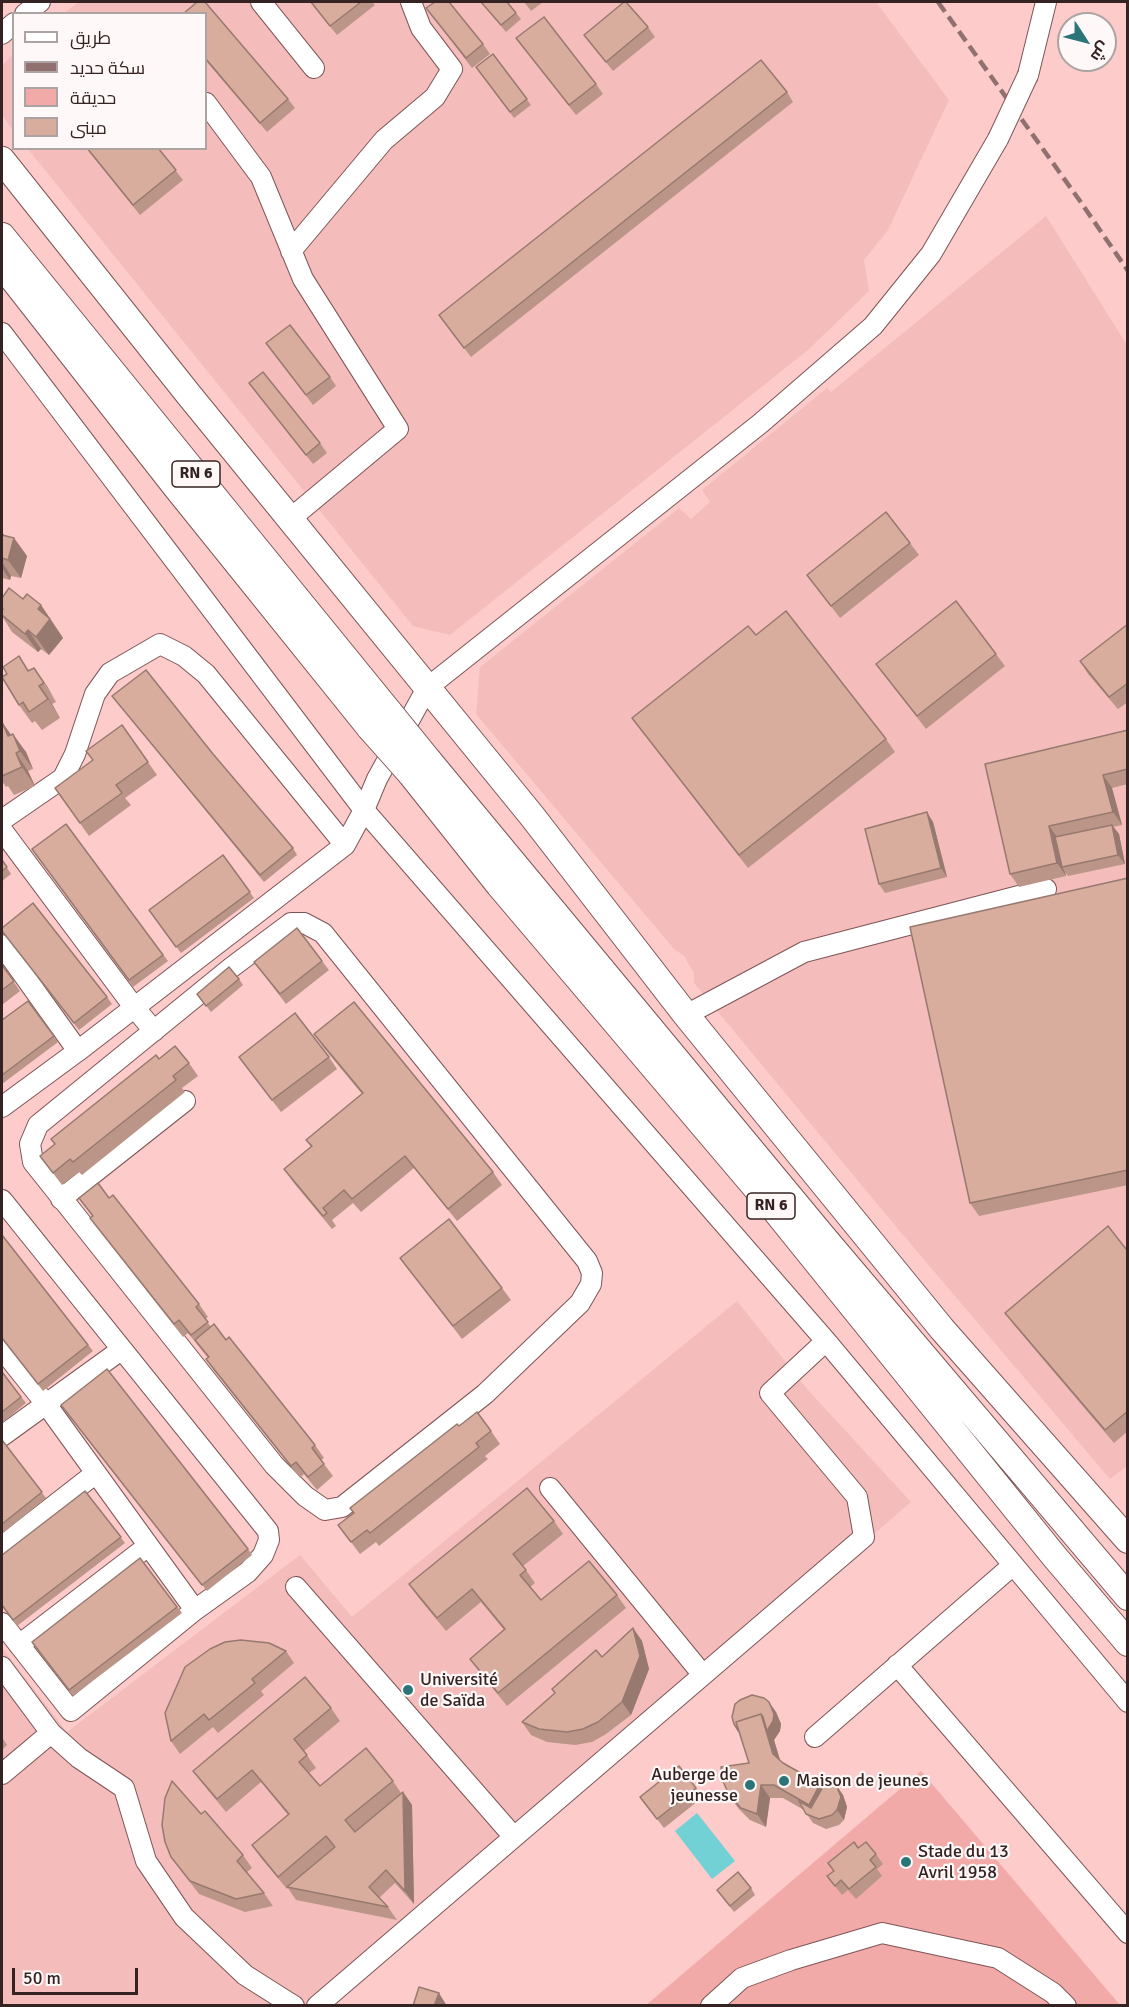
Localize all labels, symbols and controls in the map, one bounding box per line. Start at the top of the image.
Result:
legend [12,12,207,150]
north arrow [1057,12,1117,72]
text: طريق [70,27,111,49]
text: ش [1086,37,1114,66]
text: سكة حديد [70,57,145,79]
text: حديقة [70,87,116,109]
text: مبنى [70,117,107,139]
road number: RN 6 [172,461,220,487]
road number: RN 6 [747,1193,795,1219]
place label: Université de Saïda [420,1669,498,1712]
marker: Université de Saïda [401,1683,415,1697]
place label: Auberge de jeunesse [651,1764,738,1806]
place label: Maison de jeunes [796,1770,929,1792]
marker: Maison de jeunes [777,1774,791,1788]
marker: Auberge de jeunesse [743,1778,757,1792]
place label: Stade du 13 Avril 1958 [918,1841,1009,1884]
marker: Stade du 13 Avril 1958 [899,1855,913,1869]
scale bar [15,1956,141,1994]
text: 50 m [23,1967,61,1989]

